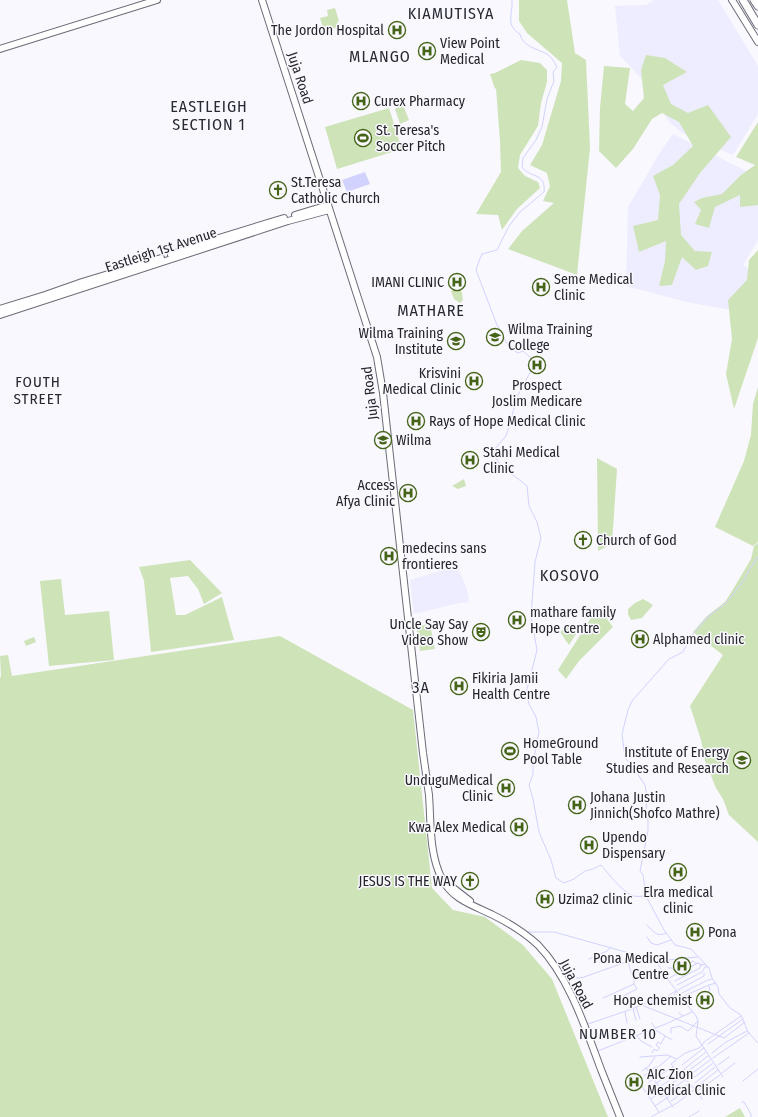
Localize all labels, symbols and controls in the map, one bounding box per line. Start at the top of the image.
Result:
district label: KIAMUTISYA [408,4,494,23]
hospital icon: The Jordon Hospital [387,20,407,40]
place label: The Jordon Hospital [271,22,384,39]
place label: View Point Medical [440,35,500,68]
hospital icon: View Point Medical [417,41,437,61]
district label: MLANGO [349,47,411,66]
street label: Juja Road [284,50,316,106]
hospital icon: Curex Pharmacy [351,91,371,111]
place label: Curex Pharmacy [374,93,466,110]
district label: EASTLEIGH SECTION 1 [170,97,248,134]
place label: St. Teresa's Soccer Pitch [376,122,445,155]
sports icon: St. Teresa's Soccer Pitch [353,128,373,148]
place label: St.Teresa Catholic Church [291,174,380,207]
church icon: St.Teresa Catholic Church [268,180,288,200]
street label: Eastleigh 1st Avenue [103,224,219,276]
place label: Seme Medical Clinic [554,271,633,304]
hospital icon: IMANI CLINIC [447,272,467,292]
place label: IMANI CLINIC [371,274,444,291]
hospital icon: Seme Medical Clinic [531,277,551,297]
district label: MATHARE [397,301,465,320]
place label: Wilma Training College [508,321,593,354]
place label: Wilma Training Institute [359,325,443,358]
school or university icon: Wilma Training College [485,327,505,347]
school or university icon: Wilma Training Institute [446,331,466,351]
hospital icon: Prospect Joslim Medicare [527,355,547,375]
street label: Juja Road [358,365,382,421]
place label: Krisvini Medical Clinic [382,365,461,398]
hospital icon: Krisvini Medical Clinic [464,371,484,391]
district label: FOUTH STREET [13,373,63,408]
place label: Prospect Joslim Medicare [492,377,582,410]
hospital icon: Rays of Hope Medical Clinic [406,411,426,431]
place label: Rays of Hope Medical Clinic [429,413,586,430]
school or university icon: Wilma [373,430,393,450]
place label: Wilma [396,432,431,449]
place label: Stahi Medical Clinic [483,444,560,477]
hospital icon: Stahi Medical Clinic [460,450,480,470]
place label: Access Afya Clinic [336,477,395,510]
hospital icon: Access Afya Clinic [398,483,418,503]
church icon: Church of God [573,530,593,550]
place label: Church of God [596,532,677,549]
place label: medecins sans frontieres [402,540,486,573]
hospital icon: medecins sans frontieres [379,546,399,566]
district label: KOSOVO [540,566,600,585]
place label: mathare family Hope centre [530,604,617,637]
hospital icon: mathare family Hope centre [507,610,527,630]
place label: Uncle Say Say Video Show [390,616,469,649]
theatre icon: Uncle Say Say Video Show [471,622,491,642]
hospital icon: Alphamed clinic [630,629,650,649]
place label: Alphamed clinic [653,631,744,648]
place label: Fikiria Jamii Health Centre [472,670,550,703]
hospital icon: Fikiria Jamii Health Centre [449,676,469,696]
district label: 3A [412,678,430,697]
place label: HomeGround Pool Table [523,735,599,768]
sports icon: HomeGround Pool Table [500,741,520,761]
place label: Institute of Energy Studies and Research [606,744,730,777]
school or university icon: Institute of Energy Studies and Research [732,750,752,770]
place label: UnduguMedical Clinic [405,772,493,805]
hospital icon: UnduguMedical Clinic [496,778,516,798]
place label: Johana Justin Jinnich(Shofco Mathre) [590,789,720,822]
hospital icon: Johana Justin Jinnich(Shofco Mathre) [567,795,587,815]
hospital icon: Kwa Alex Medical [509,817,529,837]
place label: Kwa Alex Medical [408,819,506,836]
place label: Upendo Dispensary [602,829,666,862]
hospital icon: Upendo Dispensary [579,835,599,855]
hospital icon: Elra medical clinic [668,862,688,882]
church icon: JESUS IS THE WAY [460,871,480,891]
place label: JESUS IS THE WAY [359,873,457,890]
place label: Elra medical clinic [643,884,713,917]
hospital icon: Uzima2 clinic [535,889,555,909]
place label: Uzima2 clinic [558,891,632,908]
hospital icon: Pona [685,922,705,942]
place label: Pona [708,924,737,941]
place label: Pona Medical Centre [593,950,669,983]
street label: Juja Road [556,956,596,1012]
hospital icon: Pona Medical Centre [672,956,692,976]
hospital icon: Hope chemist [695,990,715,1010]
place label: Hope chemist [613,992,692,1009]
district label: NUMBER 10 [579,1025,657,1043]
place label: AIC Zion Medical Clinic [647,1066,726,1099]
hospital icon: AIC Zion Medical Clinic [624,1072,644,1092]

